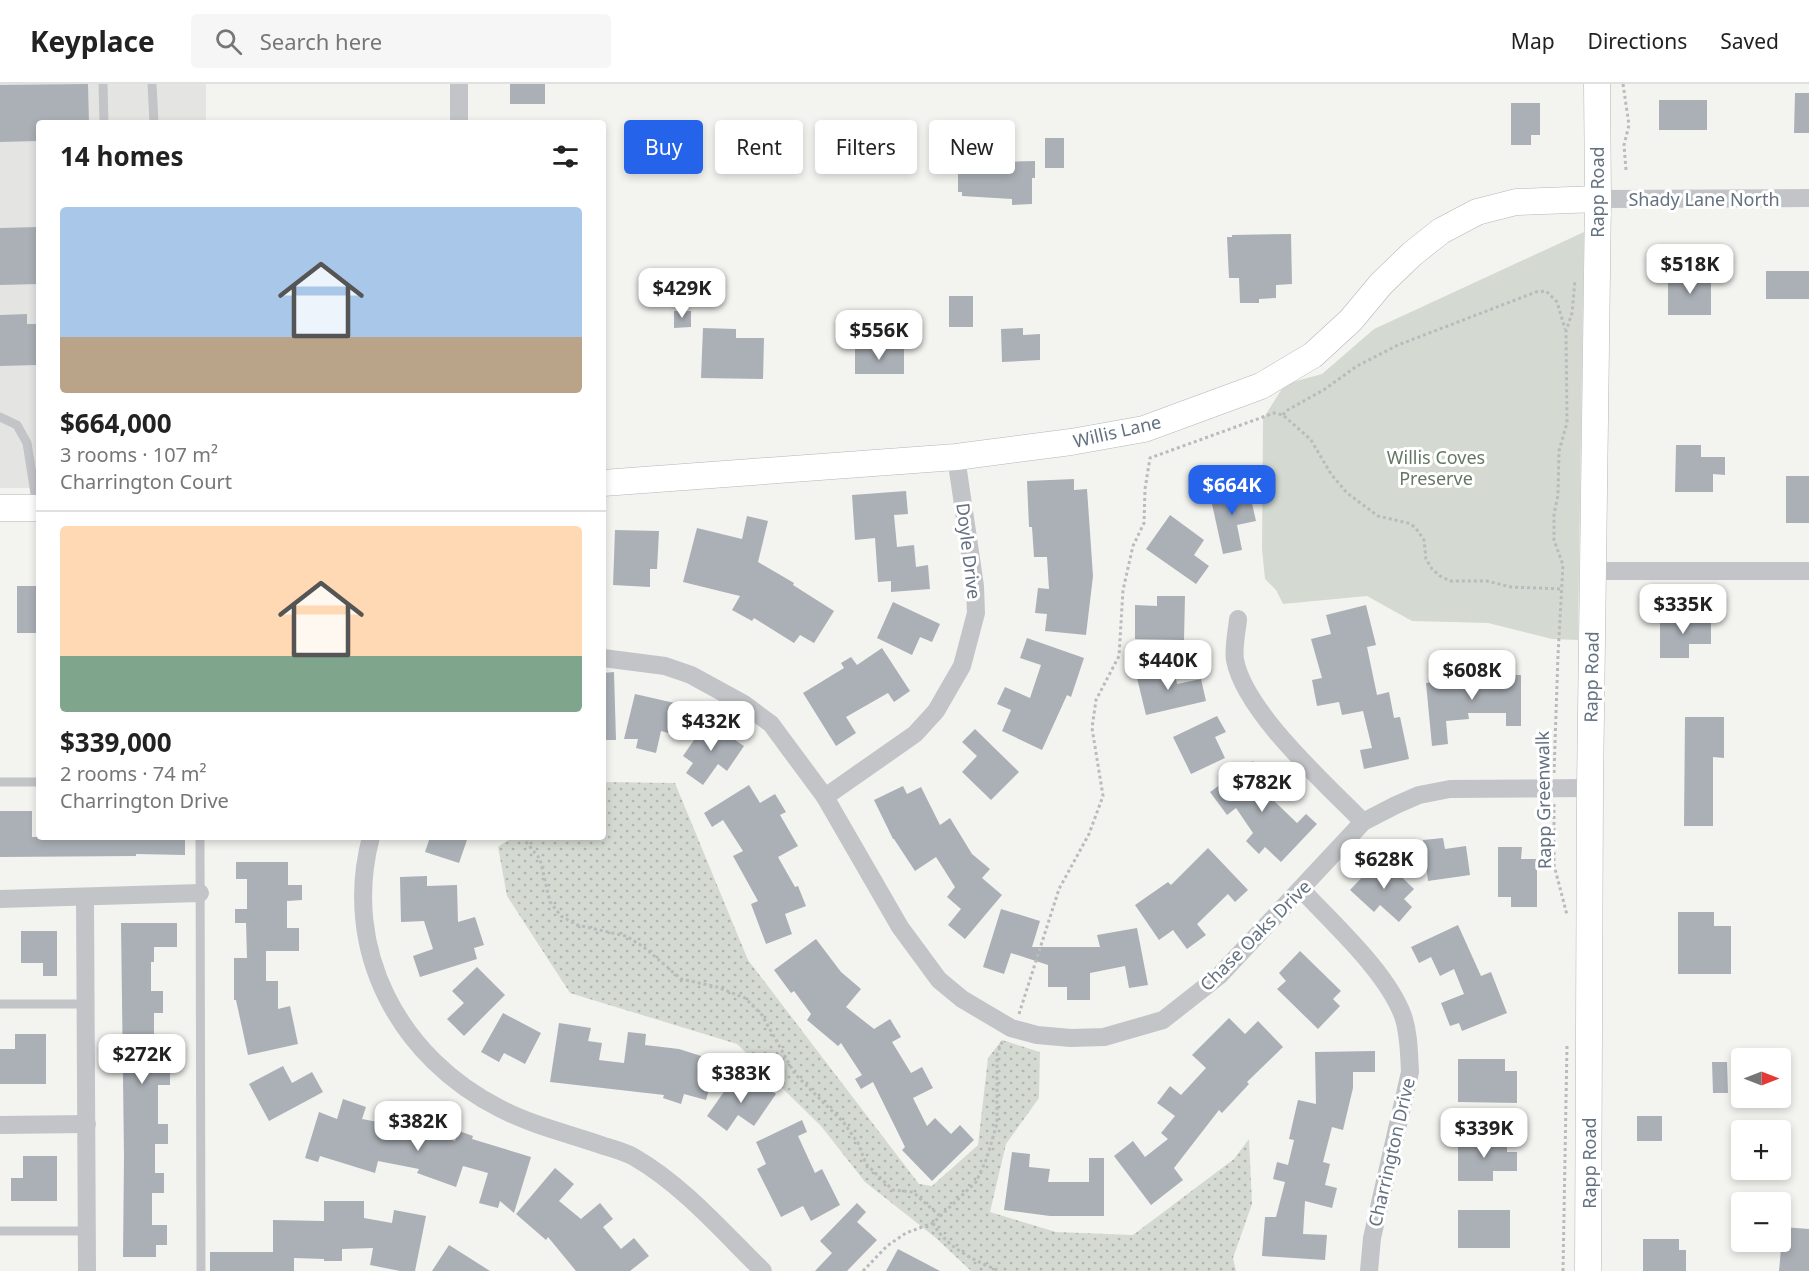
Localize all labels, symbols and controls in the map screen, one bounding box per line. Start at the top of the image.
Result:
search box [191,14,611,68]
text: Keyplace [30,22,155,60]
icon: search [212,25,245,58]
text: Search here [260,26,382,56]
text: Map [1511,27,1555,55]
text: Directions [1588,27,1687,55]
text: Saved [1720,27,1779,55]
chip: Buy [624,120,703,174]
chip: Rent [715,120,803,174]
chip: Filters [815,120,917,174]
chip: New [929,120,1015,174]
text: 14 homes [60,138,184,174]
icon: filters [549,140,582,173]
street label: Rapp Road [1585,146,1609,238]
street label: Shady Lane North [1628,187,1780,211]
pin: $518K [1648,244,1732,295]
icon: home [267,246,375,354]
text: $518K [1660,250,1720,277]
pin: $429K [640,268,724,319]
text: $429K [652,274,712,301]
pin: $556K [837,310,921,361]
text: $556K [849,316,909,343]
text: $664,000 [60,405,172,441]
street label: Willis Lane [1071,409,1163,453]
text: 3 rooms · 107 m² [60,441,218,468]
park label: Willis Coves Preserve [1387,445,1485,490]
pin: $664K [1190,465,1274,516]
text: Charrington Court [60,468,232,495]
text: $664K [1202,471,1262,498]
street label: Doyle Drive [951,501,987,601]
icon: home [267,565,375,673]
pin: $335K [1641,584,1725,635]
text: $335K [1653,590,1713,617]
street label: Rapp Road [1578,631,1604,723]
pin: $440K [1126,640,1210,691]
text: $440K [1138,646,1198,673]
pin: $608K [1430,650,1514,701]
text: $608K [1442,656,1502,683]
pin: $432K [669,701,753,752]
text: $432K [681,707,741,734]
text: $339,000 [60,724,172,760]
street label: Rapp Greenwalk [1530,730,1556,869]
text: 2 rooms · 74 m² [60,760,207,787]
pin: $782K [1220,762,1304,813]
text: $782K [1232,768,1292,795]
text: Charrington Drive [60,787,229,814]
pin: $628K [1342,839,1426,890]
text: $628K [1354,845,1414,872]
street label: Chase Oaks Drive [1194,874,1316,996]
pin: $272K [100,1034,184,1085]
text: $272K [112,1040,172,1067]
north arrow [1731,1048,1791,1108]
map controls [1731,1048,1791,1252]
pin: $383K [699,1053,783,1104]
text: $383K [711,1059,771,1086]
street label: Charrington Drive [1362,1075,1420,1229]
pin: $382K [376,1101,460,1152]
text: $382K [388,1107,448,1134]
pin: $339K [1442,1108,1526,1159]
text: $339K [1454,1114,1514,1141]
street label: Rapp Road [1577,1117,1601,1209]
button: + [1731,1120,1791,1180]
button: − [1731,1192,1791,1252]

